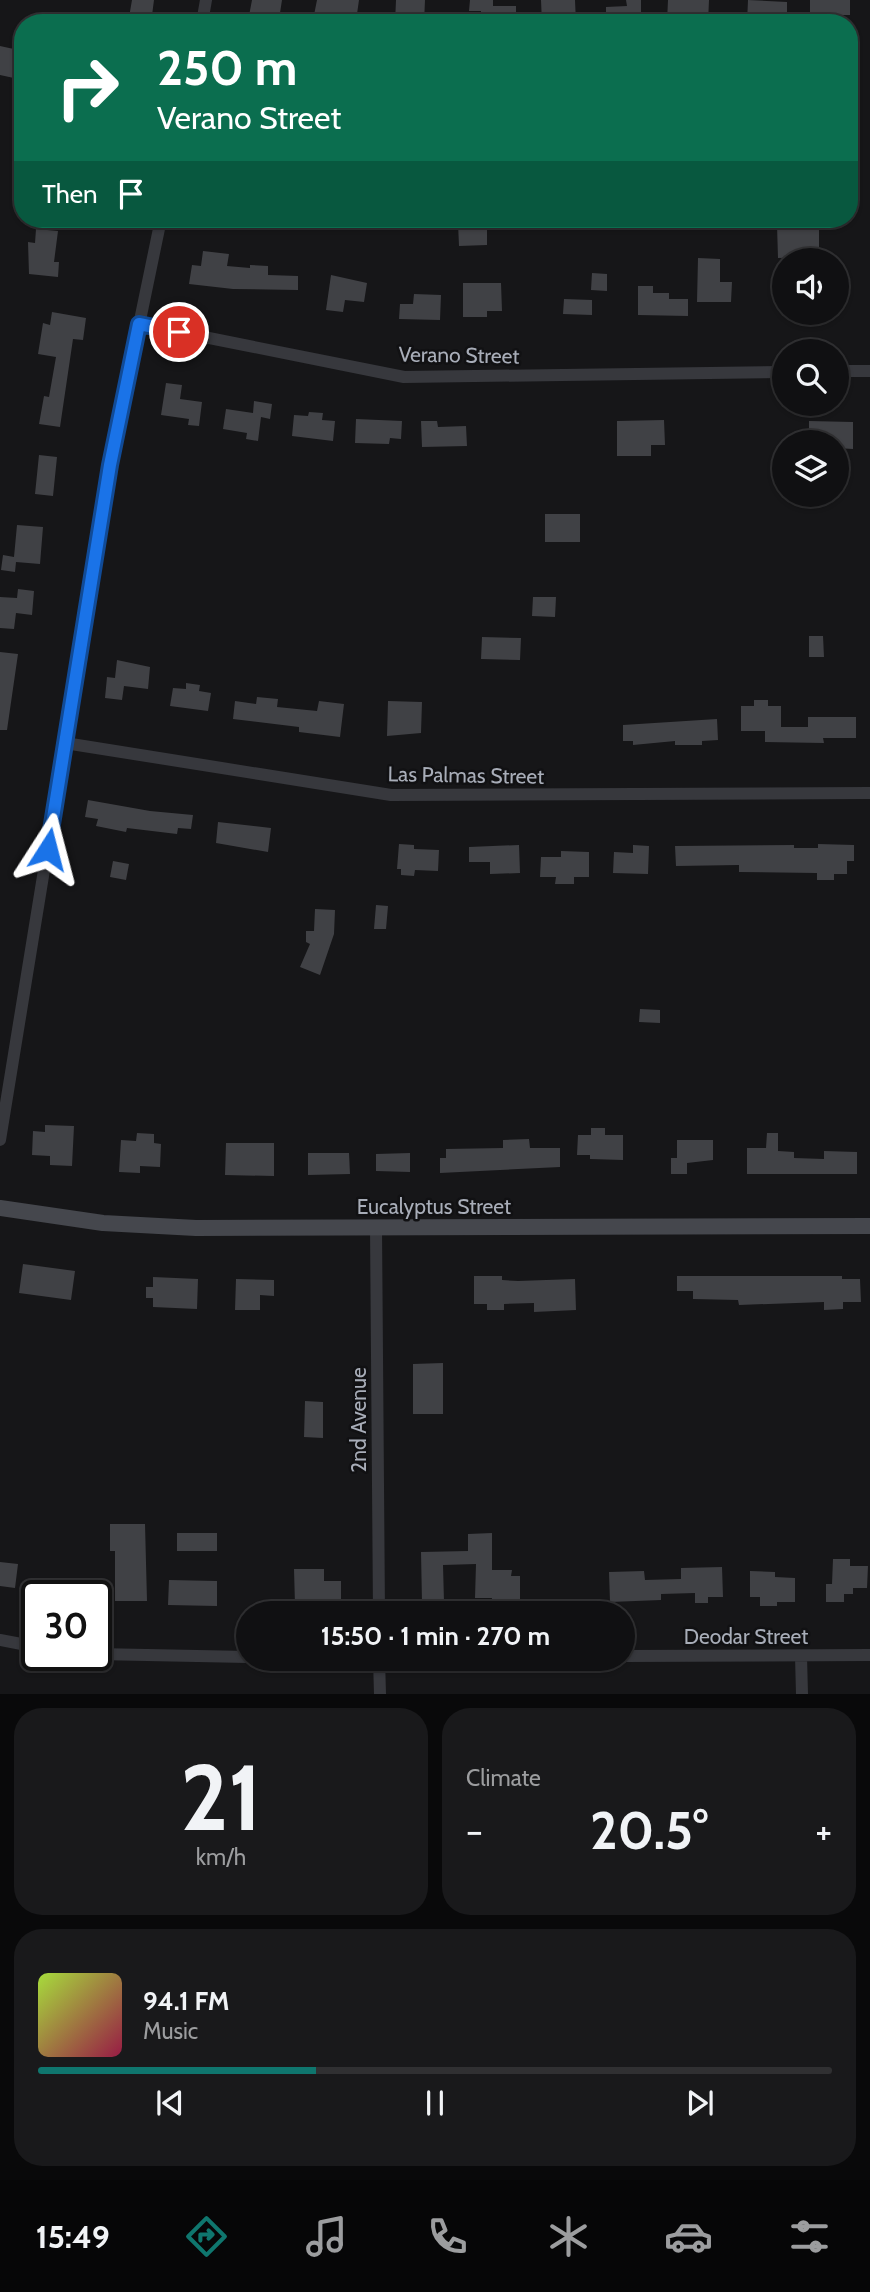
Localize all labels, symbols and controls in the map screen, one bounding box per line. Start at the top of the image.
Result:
text: 250 m [157,38,297,97]
icon: right [42,42,133,133]
text: Verano Street [157,98,341,137]
icon: arrive [112,175,150,213]
text: Then [42,178,98,210]
map controls [772,248,849,507]
button: sound [772,248,849,325]
pin [149,302,209,362]
icon: arrive [160,313,198,351]
button: search [772,339,849,416]
street label: Verano Street [398,341,520,369]
button: layers [772,430,849,507]
street label: Las Palmas Street [387,761,545,789]
position arrow [11,812,85,886]
street label: Eucalyptus Street [357,1194,511,1219]
street label: 2nd Avenue [346,1367,371,1473]
speed limit sign: 30 [21,1580,112,1671]
text: 15:50 · 1 min · 270 m [321,1620,550,1652]
street label: Deodar Street [684,1624,808,1649]
text: 21 [180,1742,262,1853]
text: Climate [466,1764,541,1792]
text: 20.5° [590,1799,708,1862]
text: − [466,1807,483,1854]
text: + [815,1807,832,1854]
text: km/h [196,1843,246,1871]
text: 94.1 FM [143,1985,229,2017]
text: Music [143,2017,198,2045]
icon: previous [151,2084,189,2122]
icon: pause [416,2084,454,2122]
icon: next [681,2084,719,2122]
icon: directions [182,2212,231,2261]
icon: music [302,2212,351,2261]
icon: phone [423,2212,472,2261]
icon: climate [544,2212,593,2261]
icon: car [664,2212,713,2261]
icon: filters [785,2212,834,2261]
text: 15:49 [36,2217,110,2256]

